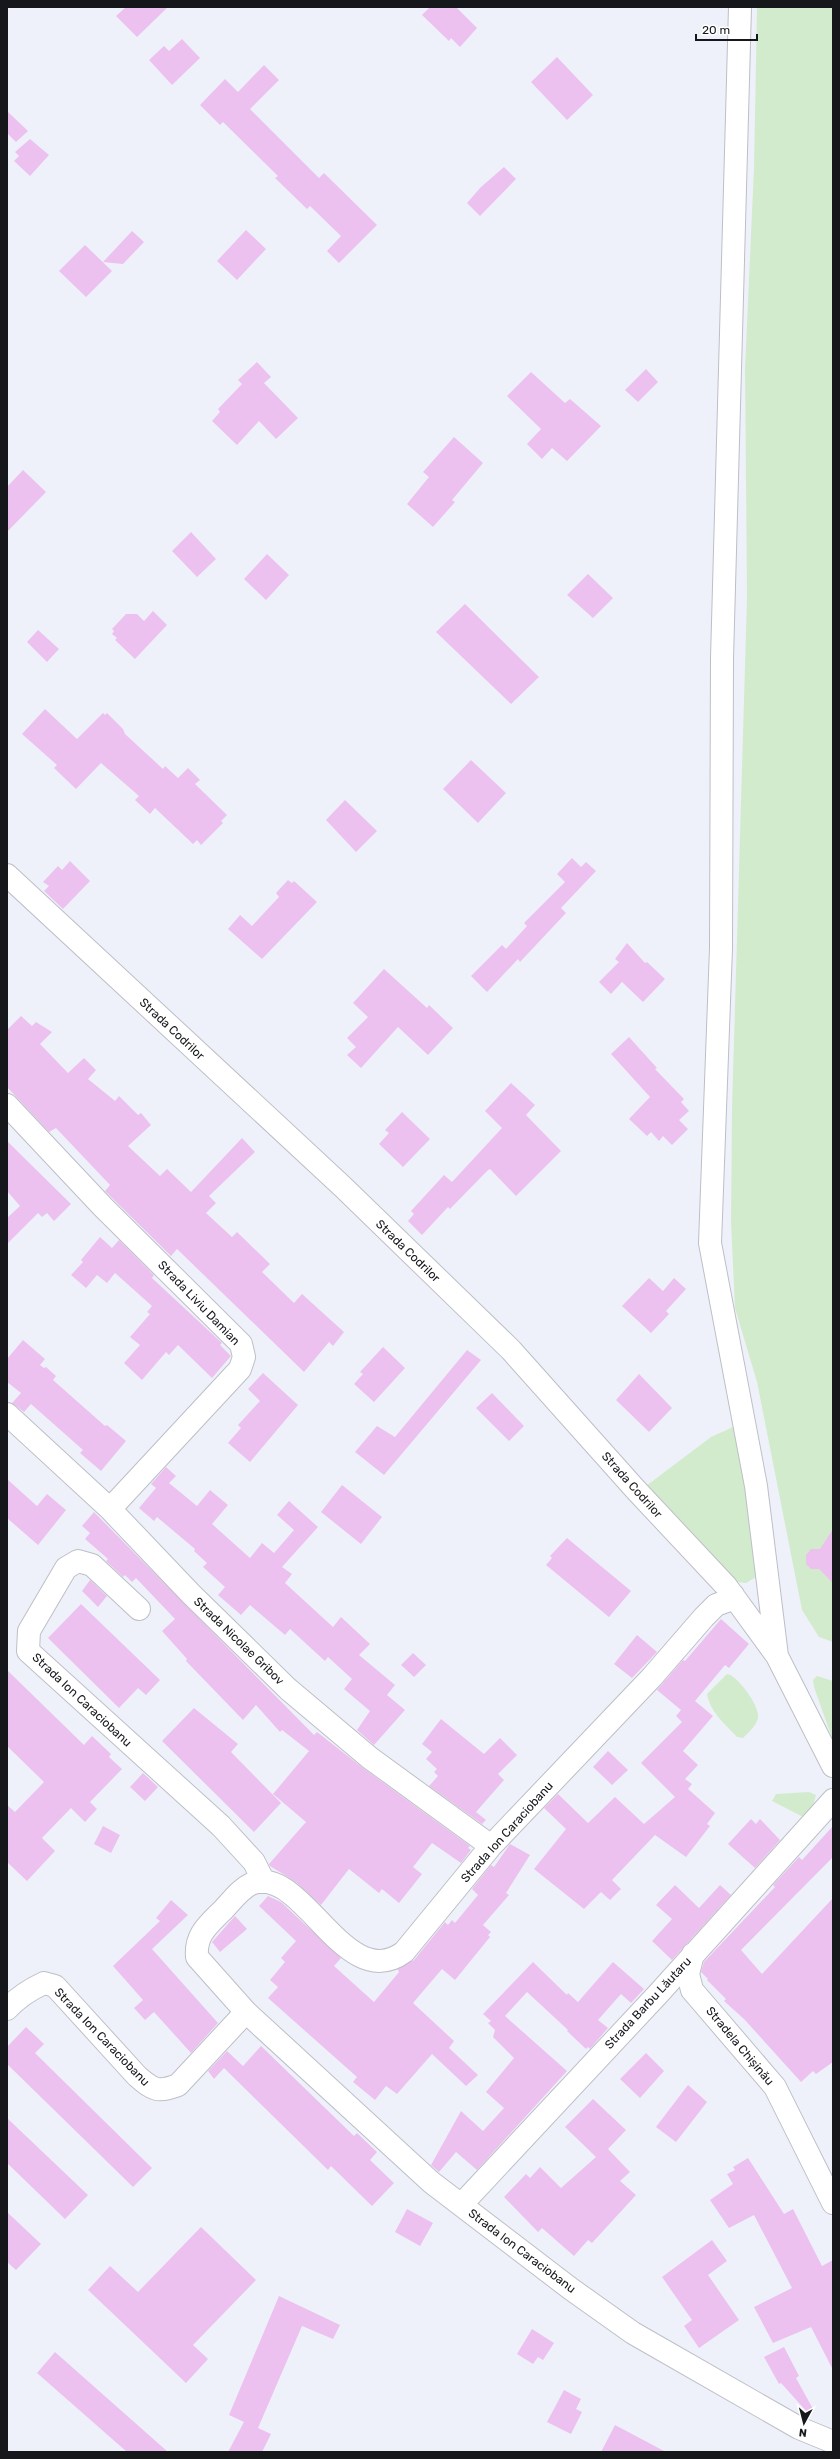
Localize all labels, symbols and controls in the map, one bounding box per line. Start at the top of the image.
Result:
scale bar [696,16,757,42]
text: 20 m [702,23,730,37]
street label: Strada Codrilor [137,995,208,1063]
street label: Strada Codrilor [373,1217,443,1285]
street label: Strada Liviu Damian [155,1258,243,1348]
street label: Strada Codrilor [599,1449,666,1521]
street label: Strada Nicolae Gribov [191,1594,287,1688]
street label: Strada Ion Caraciobanu [29,1650,135,1750]
street label: Strada Ion Caraciobanu [458,1779,556,1885]
street label: Strada Barbu Lăutaru [602,1954,694,2052]
street label: Strada Ion Caraciobanu [52,1985,152,2089]
street label: Stradela Chișinău [703,2004,777,2088]
street label: Strada Ion Caraciobanu [466,2206,578,2296]
north arrow [784,2403,824,2443]
text: N [798,2425,808,2439]

